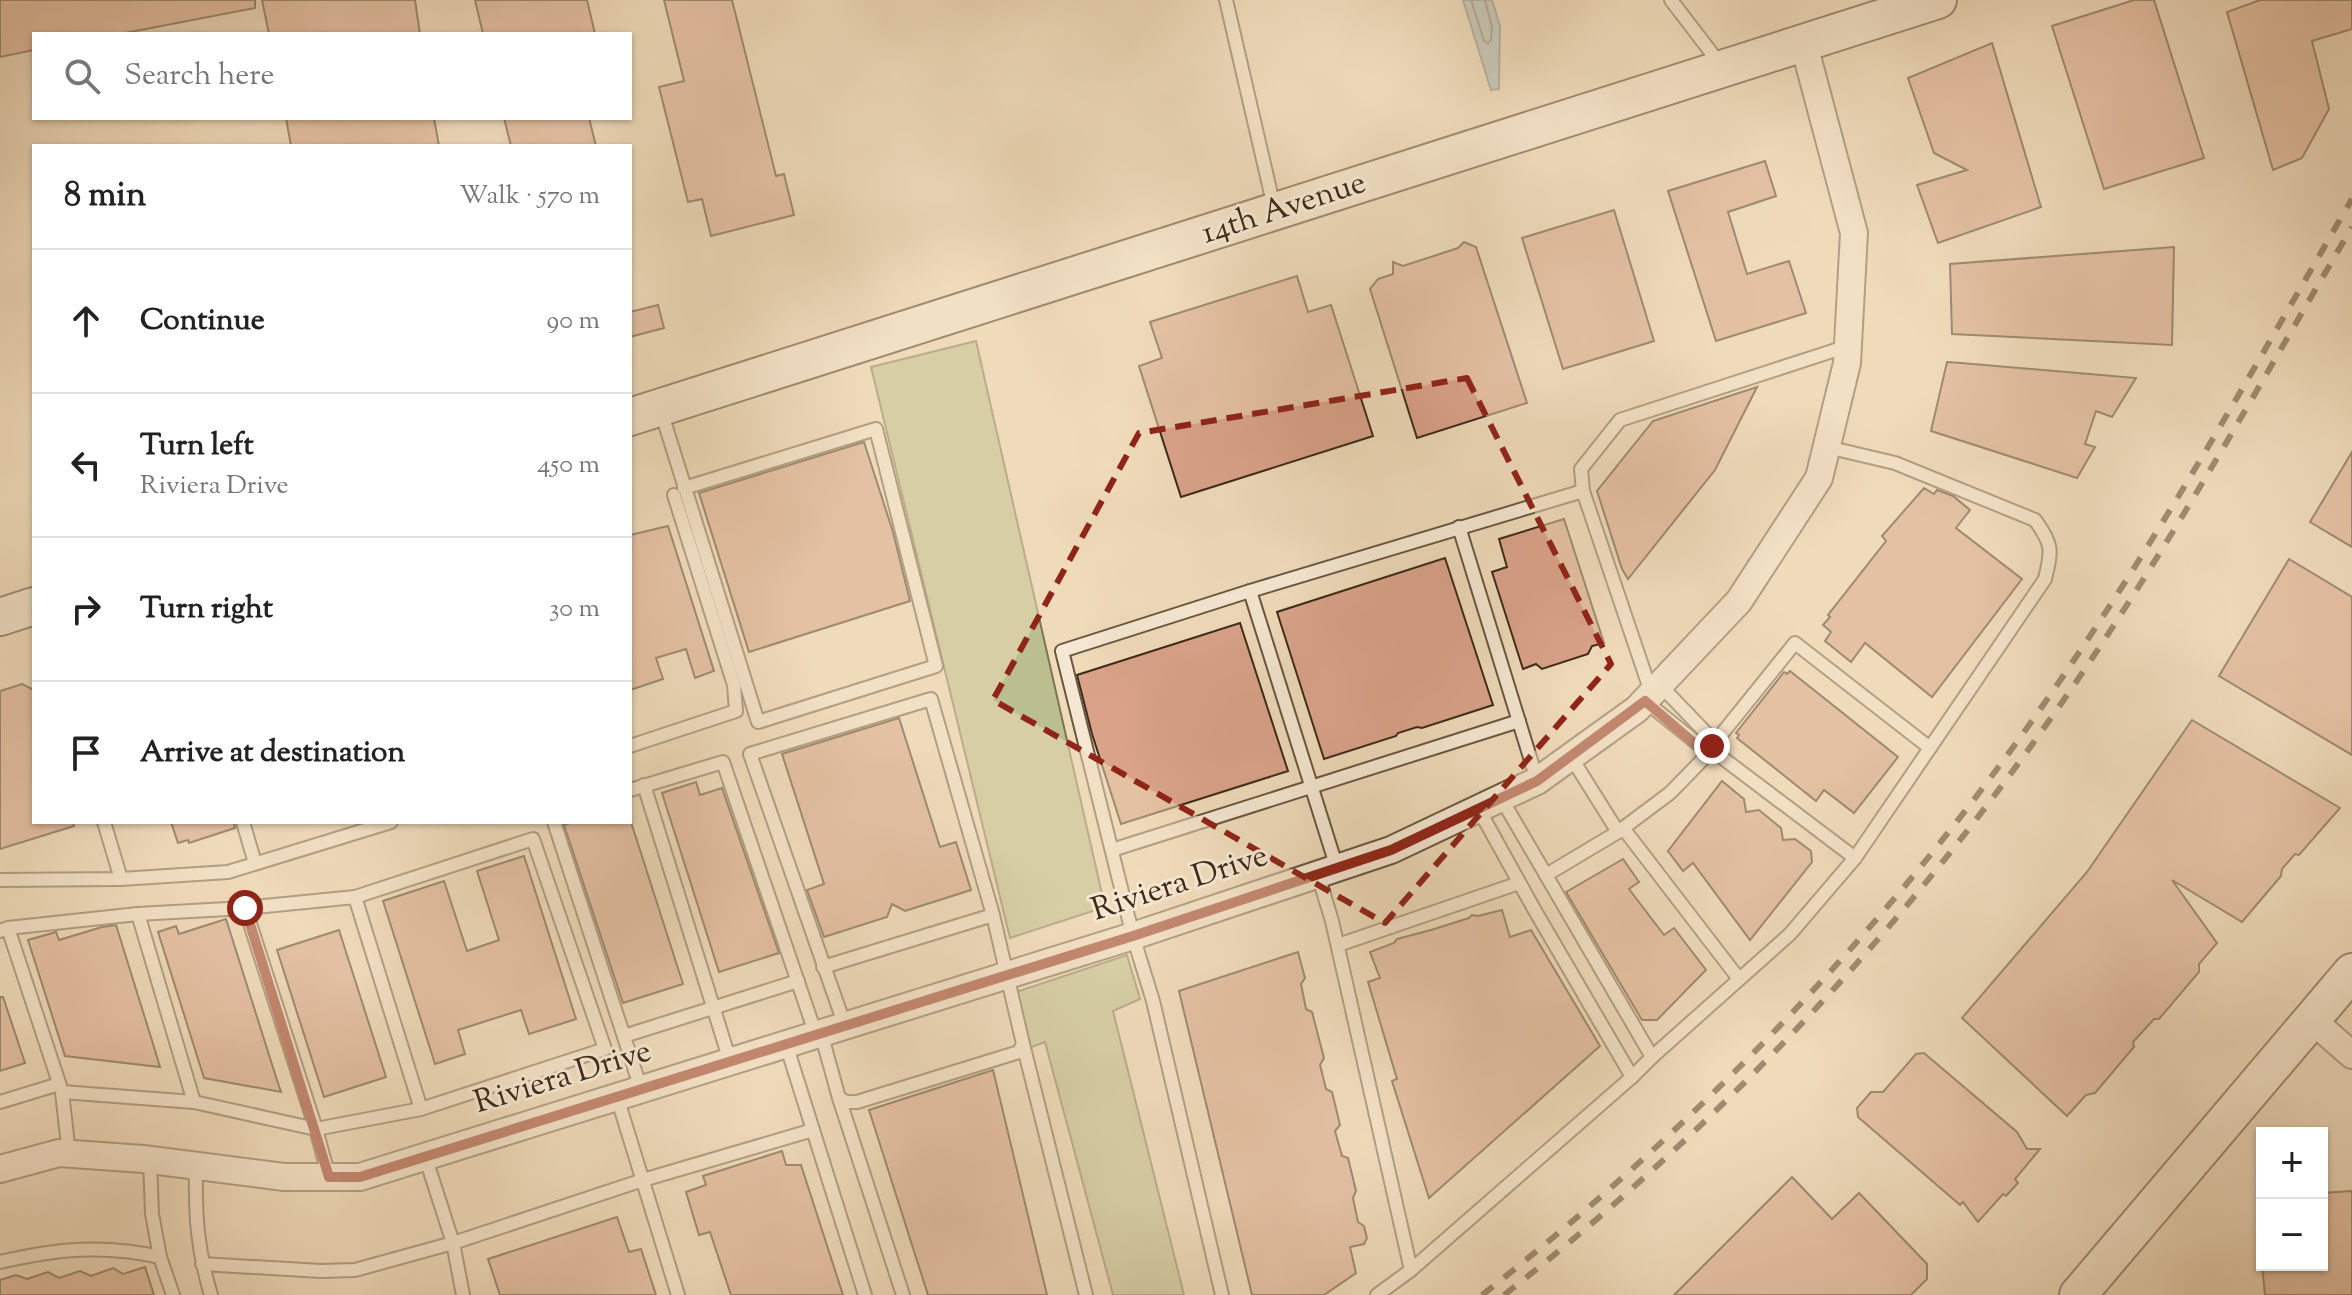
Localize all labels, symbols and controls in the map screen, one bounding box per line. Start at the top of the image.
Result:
search box [32,32,632,120]
icon: search [60,54,104,98]
text: Search here [124,55,274,98]
street label: 14th Avenue [1196,161,1372,257]
text: 8 min [64,172,146,221]
text: Walk · 570 m [459,178,600,215]
icon: ahead [64,299,108,343]
text: Continue [140,300,265,343]
text: 90 m [547,303,600,340]
text: Turn left [140,425,254,468]
icon: left [64,443,108,487]
text: 450 m [537,447,600,484]
text: Riviera Drive [140,468,289,505]
icon: right [64,587,108,631]
text: Turn right [140,588,273,631]
text: 30 m [549,591,600,628]
route end [1694,728,1730,764]
icon: arrive [64,731,108,775]
text: Arrive at destination [140,732,405,775]
street label: Riviera Drive [1086,834,1274,934]
route start [227,890,263,926]
street label: Riviera Drive [469,1029,657,1127]
map controls [2256,1127,2328,1271]
button: + [2256,1127,2328,1199]
button: − [2256,1199,2328,1271]

